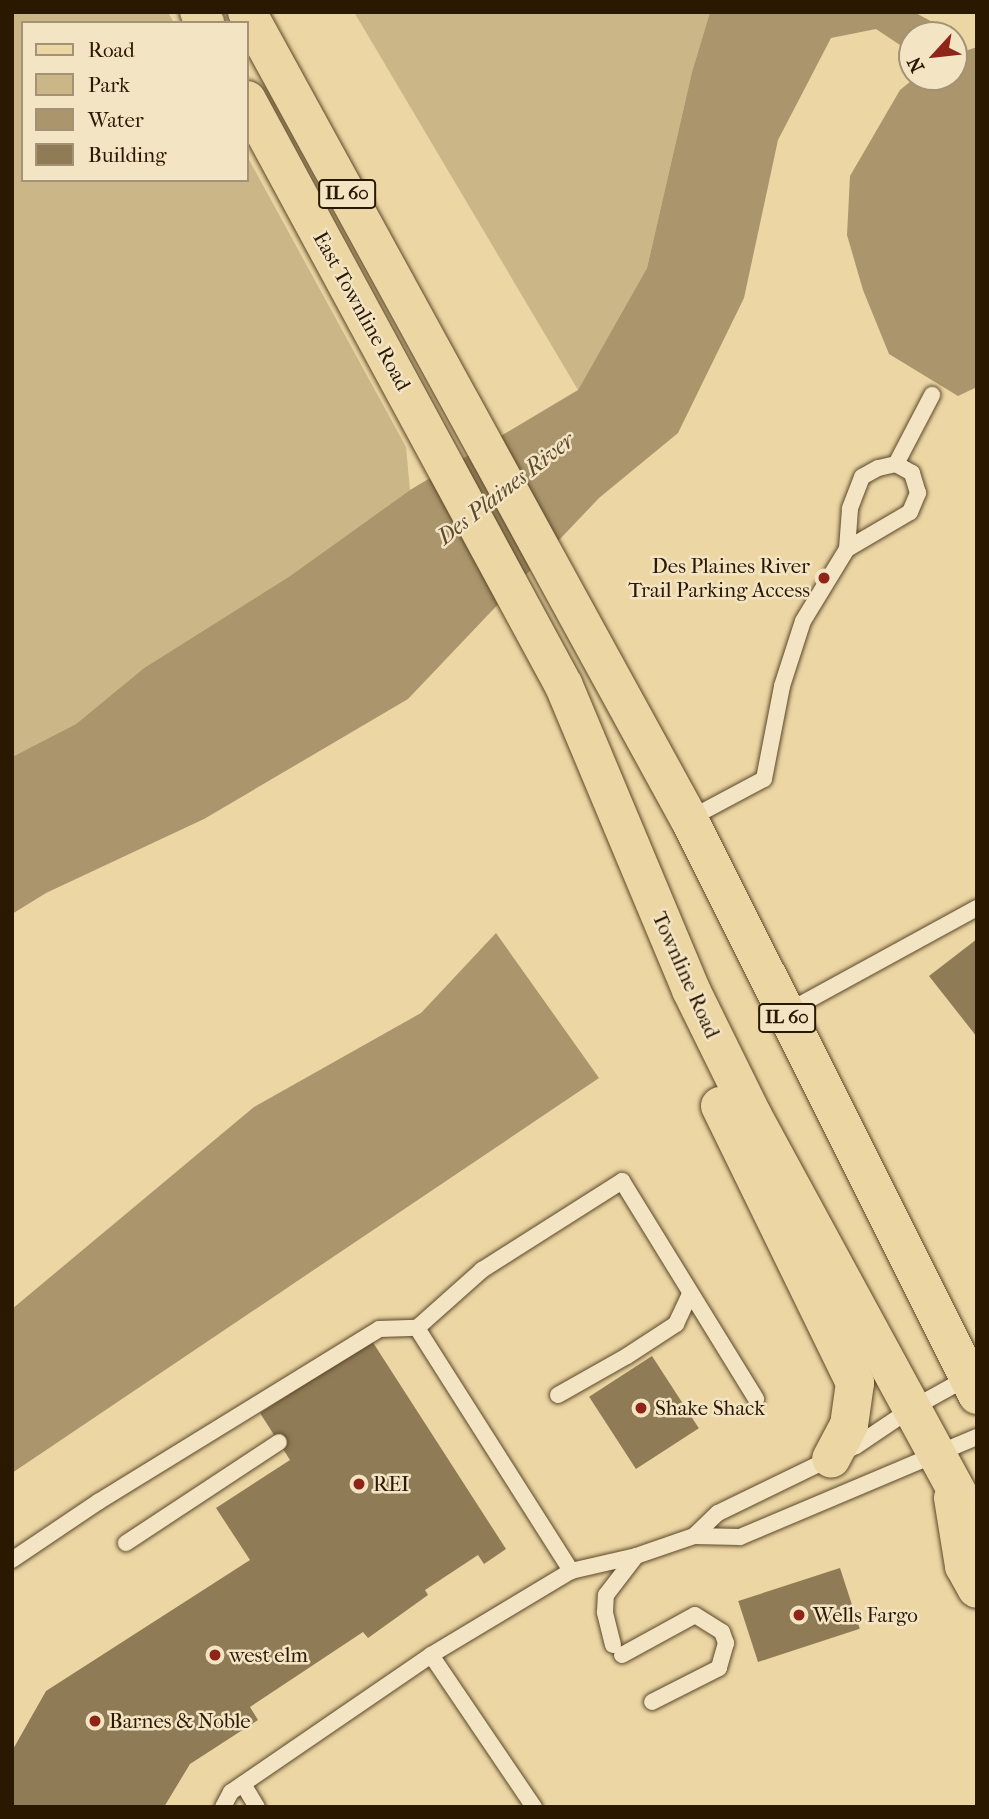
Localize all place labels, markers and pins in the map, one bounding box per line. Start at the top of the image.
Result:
place label: Des Plaines River Trail Parking Access [628,553,810,603]
marker: Des Plaines River Trail Parking Access [816,570,832,586]
place label: Shake Shack [655,1395,765,1421]
marker: Shake Shack [633,1400,649,1416]
place label: REI [373,1471,409,1497]
marker: REI [351,1476,367,1492]
place label: Wells Fargo [813,1602,918,1628]
marker: Wells Fargo [791,1607,807,1623]
place label: west elm [229,1642,308,1668]
marker: west elm [207,1647,223,1663]
place label: Barnes & Noble [109,1708,251,1734]
marker: Barnes & Noble [87,1713,103,1729]

